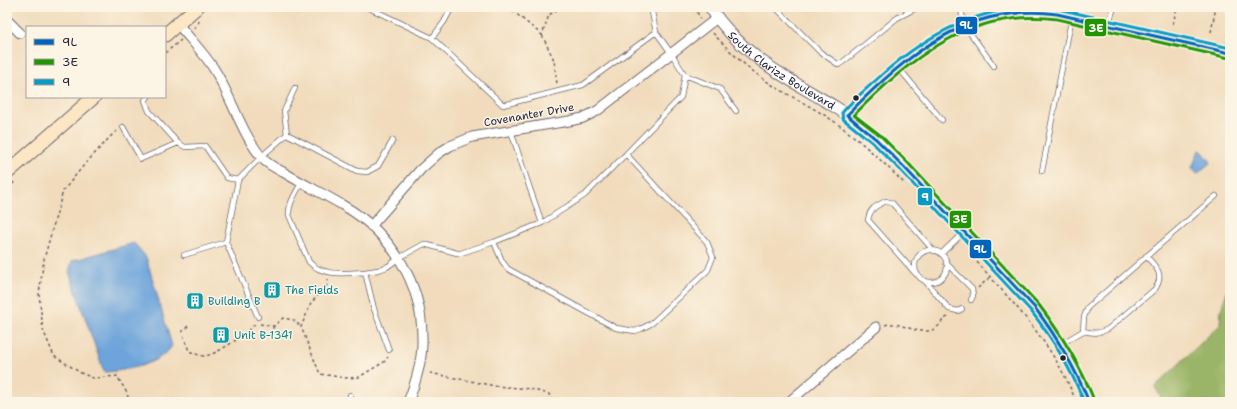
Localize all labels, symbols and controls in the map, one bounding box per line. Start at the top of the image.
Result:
line badge: 9L [955,16,978,35]
text: 9L [959,18,973,33]
line badge: 3E [1084,18,1107,37]
text: 3E [1088,21,1104,36]
legend [26,26,166,98]
street label: South Clarizz Boulevard [725,28,838,113]
text: 9L [62,34,77,50]
text: 3E [62,54,78,70]
text: 9 [62,74,70,90]
unlabelled marker [851,93,861,103]
street label: Covenanter Drive [483,100,575,130]
line badge: 9 [917,187,933,206]
text: 9 [921,190,929,205]
line badge: 3E [949,210,972,229]
text: 3E [952,212,968,227]
line badge: 9L [969,239,992,259]
text: 9L [973,242,987,257]
building icon: The Fields [262,280,282,300]
place label: The Fields [285,283,339,298]
building icon: Building B [185,291,205,311]
place label: Building B [208,294,261,309]
building icon: Unit B-1341 [211,325,231,345]
place label: Unit B-1341 [234,328,293,343]
unlabelled marker [1058,353,1068,363]

